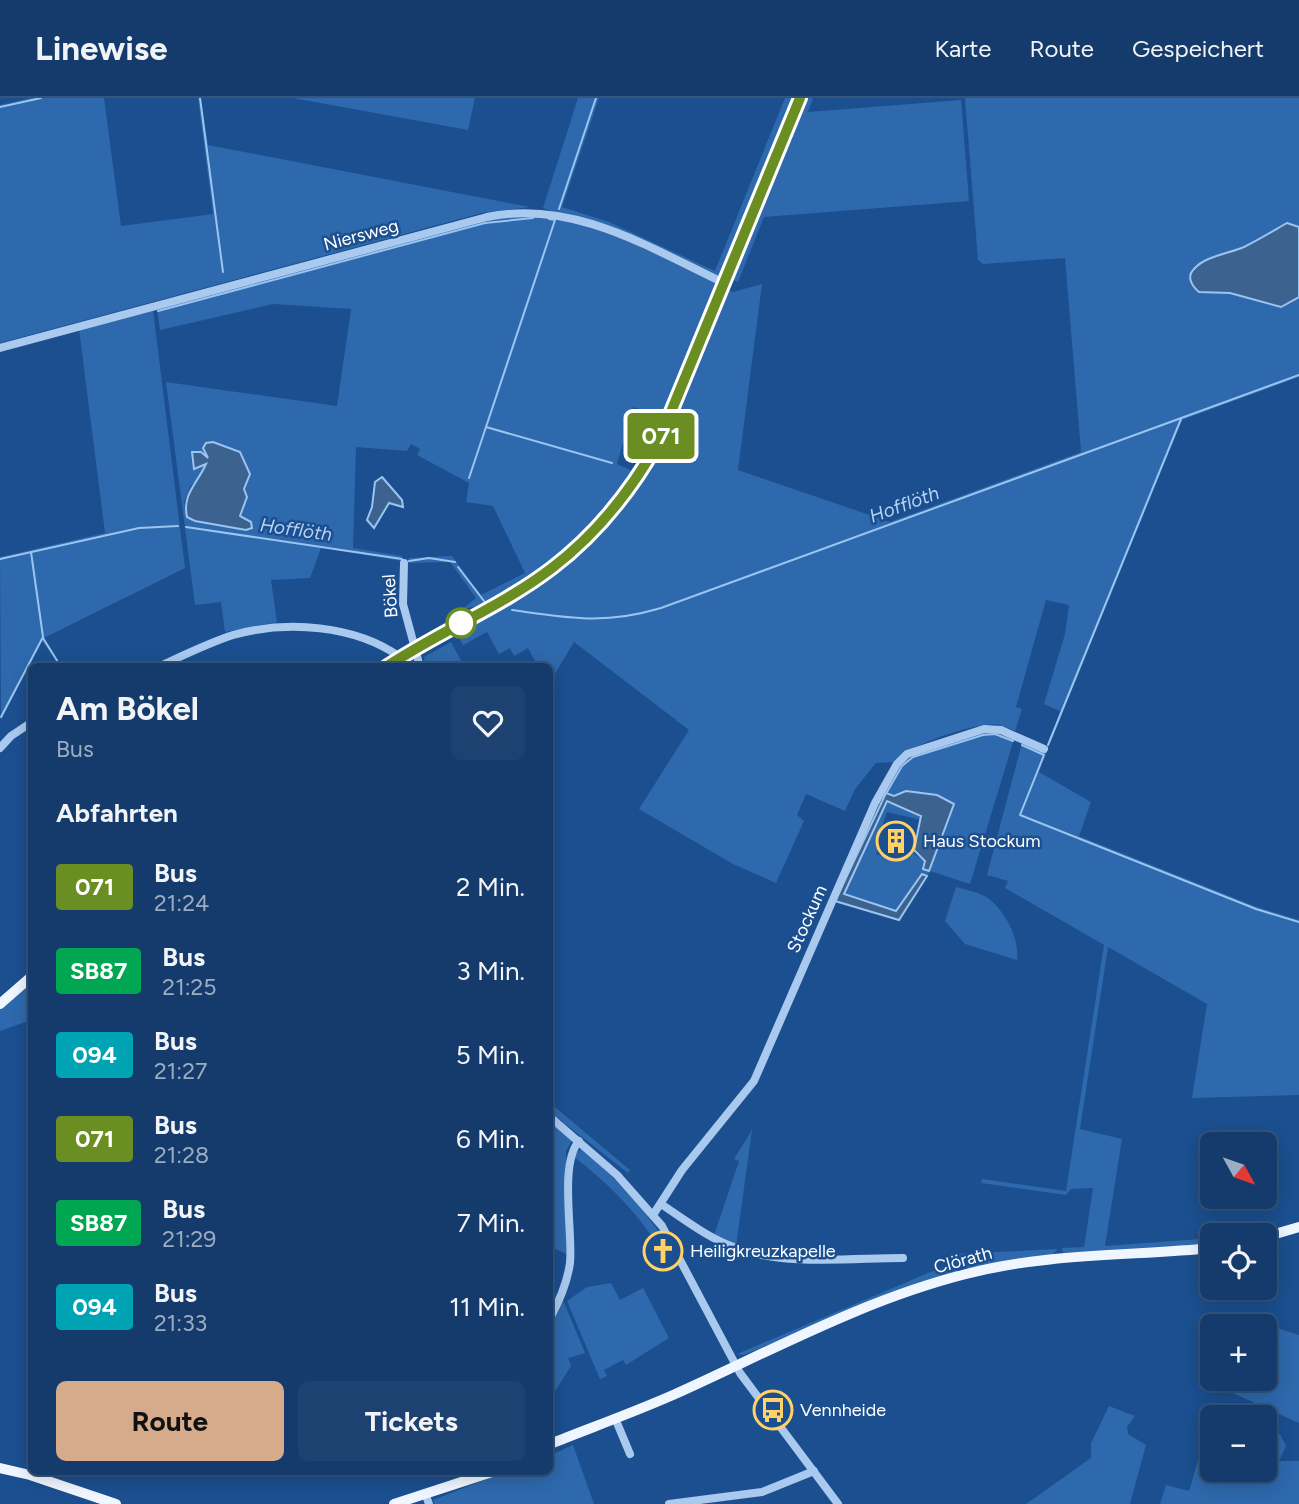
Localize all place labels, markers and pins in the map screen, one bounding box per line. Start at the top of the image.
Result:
unlabelled marker [446,608,476,638]
building icon: Haus Stockum [875,820,917,862]
place label: Haus Stockum [923,830,1041,852]
church icon: Heiligkreuzkapelle [642,1230,684,1272]
place label: Heiligkreuzkapelle [690,1240,836,1262]
bus stop icon: Vennheide [752,1389,794,1431]
place label: Vennheide [800,1399,886,1421]

